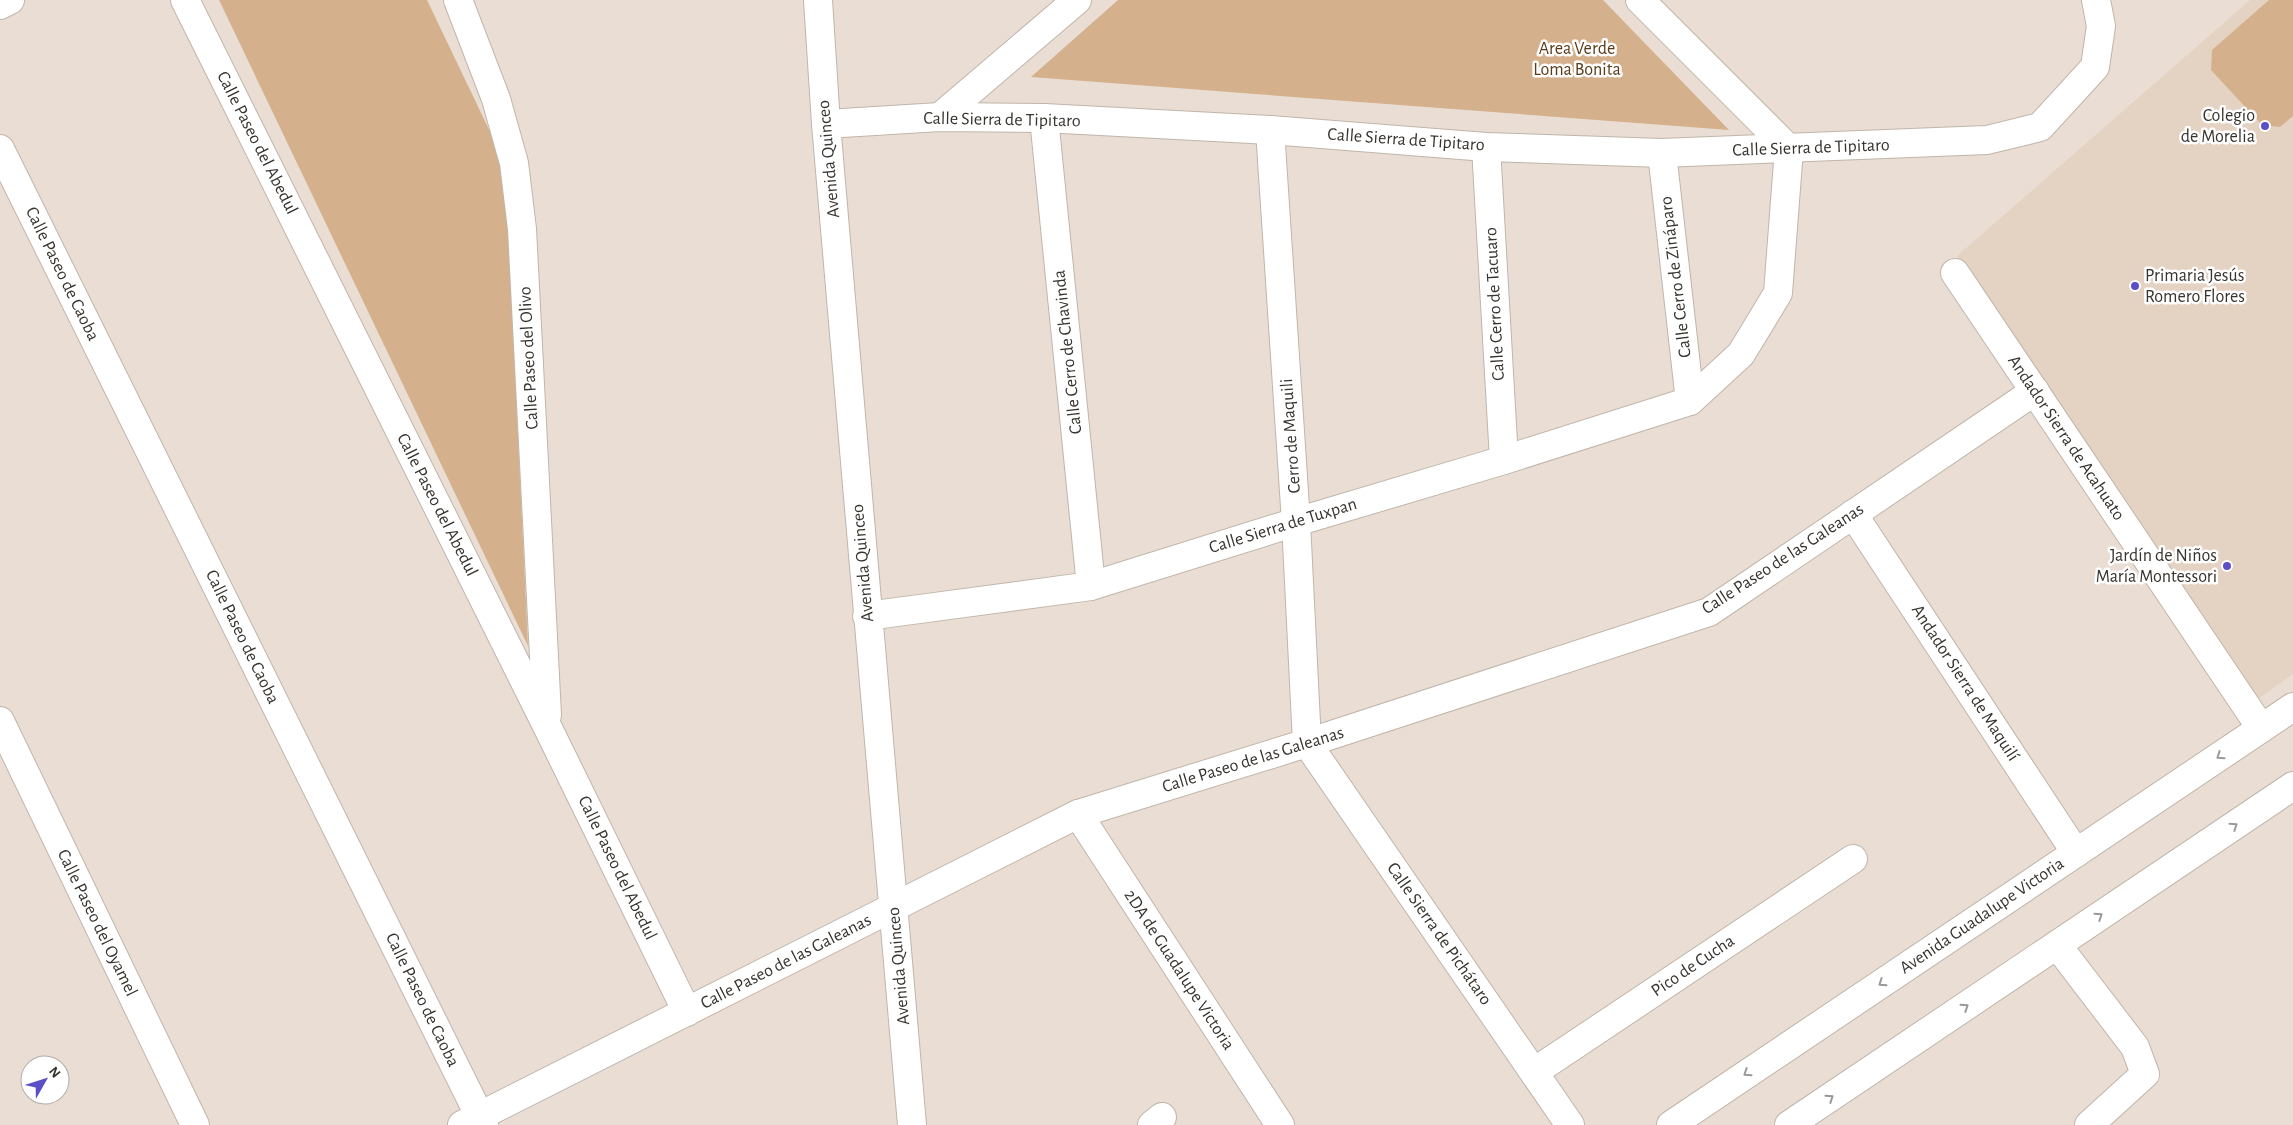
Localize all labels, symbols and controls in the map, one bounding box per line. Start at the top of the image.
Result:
park label: Area Verde Loma Bonita [1533,40,1621,79]
street label: Calle Paseo del Abedul [213,69,301,217]
street label: Avenida Quinceo [815,99,843,219]
place label: Colegio de Morelia [2181,107,2255,146]
street label: Calle Sierra de Tipitaro [923,110,1081,130]
marker: Colegio de Morelia [2259,120,2271,132]
street label: Calle Sierra de Tipitaro [1327,126,1485,154]
street label: Calle Sierra de Tipitaro [1732,136,1890,160]
street label: Calle Cerro de Zináparo [1657,195,1695,359]
street label: Calle Paseo de Caoba [22,204,102,344]
street label: Calle Cerro de Tacuaro [1482,226,1508,381]
place label: Primaria Jesús Romero Flores [2145,267,2245,306]
street label: Calle Cerro de Chavinda [1050,269,1086,435]
marker: Primaria Jesús Romero Flores [2129,280,2141,292]
street label: Calle Paseo del Olivo [516,286,542,430]
street label: Andador Sierra de Acahuato [2004,352,2128,524]
street label: Cerro de Maquili [1278,378,1304,494]
street label: Calle Paseo del Abedul [393,431,481,579]
street label: Calle Sierra de Tuxpan [1207,495,1359,557]
street label: Calle Paseo de las Galeanas [1699,500,1867,618]
street label: Avenida Quinceo [849,503,877,623]
place label: Jardín de Niños María Montessori [2096,547,2217,586]
marker: Jardín de Niños María Montessori [2221,560,2233,572]
street label: Calle Paseo de Caoba [202,567,282,707]
street label: Andador Sierra de Maquilí [1908,602,2023,765]
street label: Calle Paseo de las Galeanas [1160,724,1346,796]
one-way arrow [2217,749,2226,759]
street label: Calle Paseo del Abedul [574,793,660,943]
one-way arrow [2229,823,2238,832]
street label: Calle Paseo del Oyamel [54,847,140,999]
street label: Avenida Guadalupe Victoria [1897,854,2067,978]
street label: Calle Sierra de Pichátaro [1383,860,1495,1009]
street label: 2DA de Guadalupe Victoria [1120,887,1238,1053]
street label: Avenida Quinceo [885,906,913,1026]
street label: Calle Paseo de las Galeanas [698,911,874,1013]
one-way arrow [2094,913,2103,922]
street label: Calle Paseo de Caoba [382,930,462,1070]
street label: Pico de Cucha [1648,932,1738,1000]
one-way arrow [1878,977,1888,986]
one-way arrow [1959,1004,1968,1013]
north arrow [20,1055,70,1105]
text: N [46,1064,63,1081]
one-way arrow [1744,1067,1753,1077]
one-way arrow [1824,1095,1834,1104]

